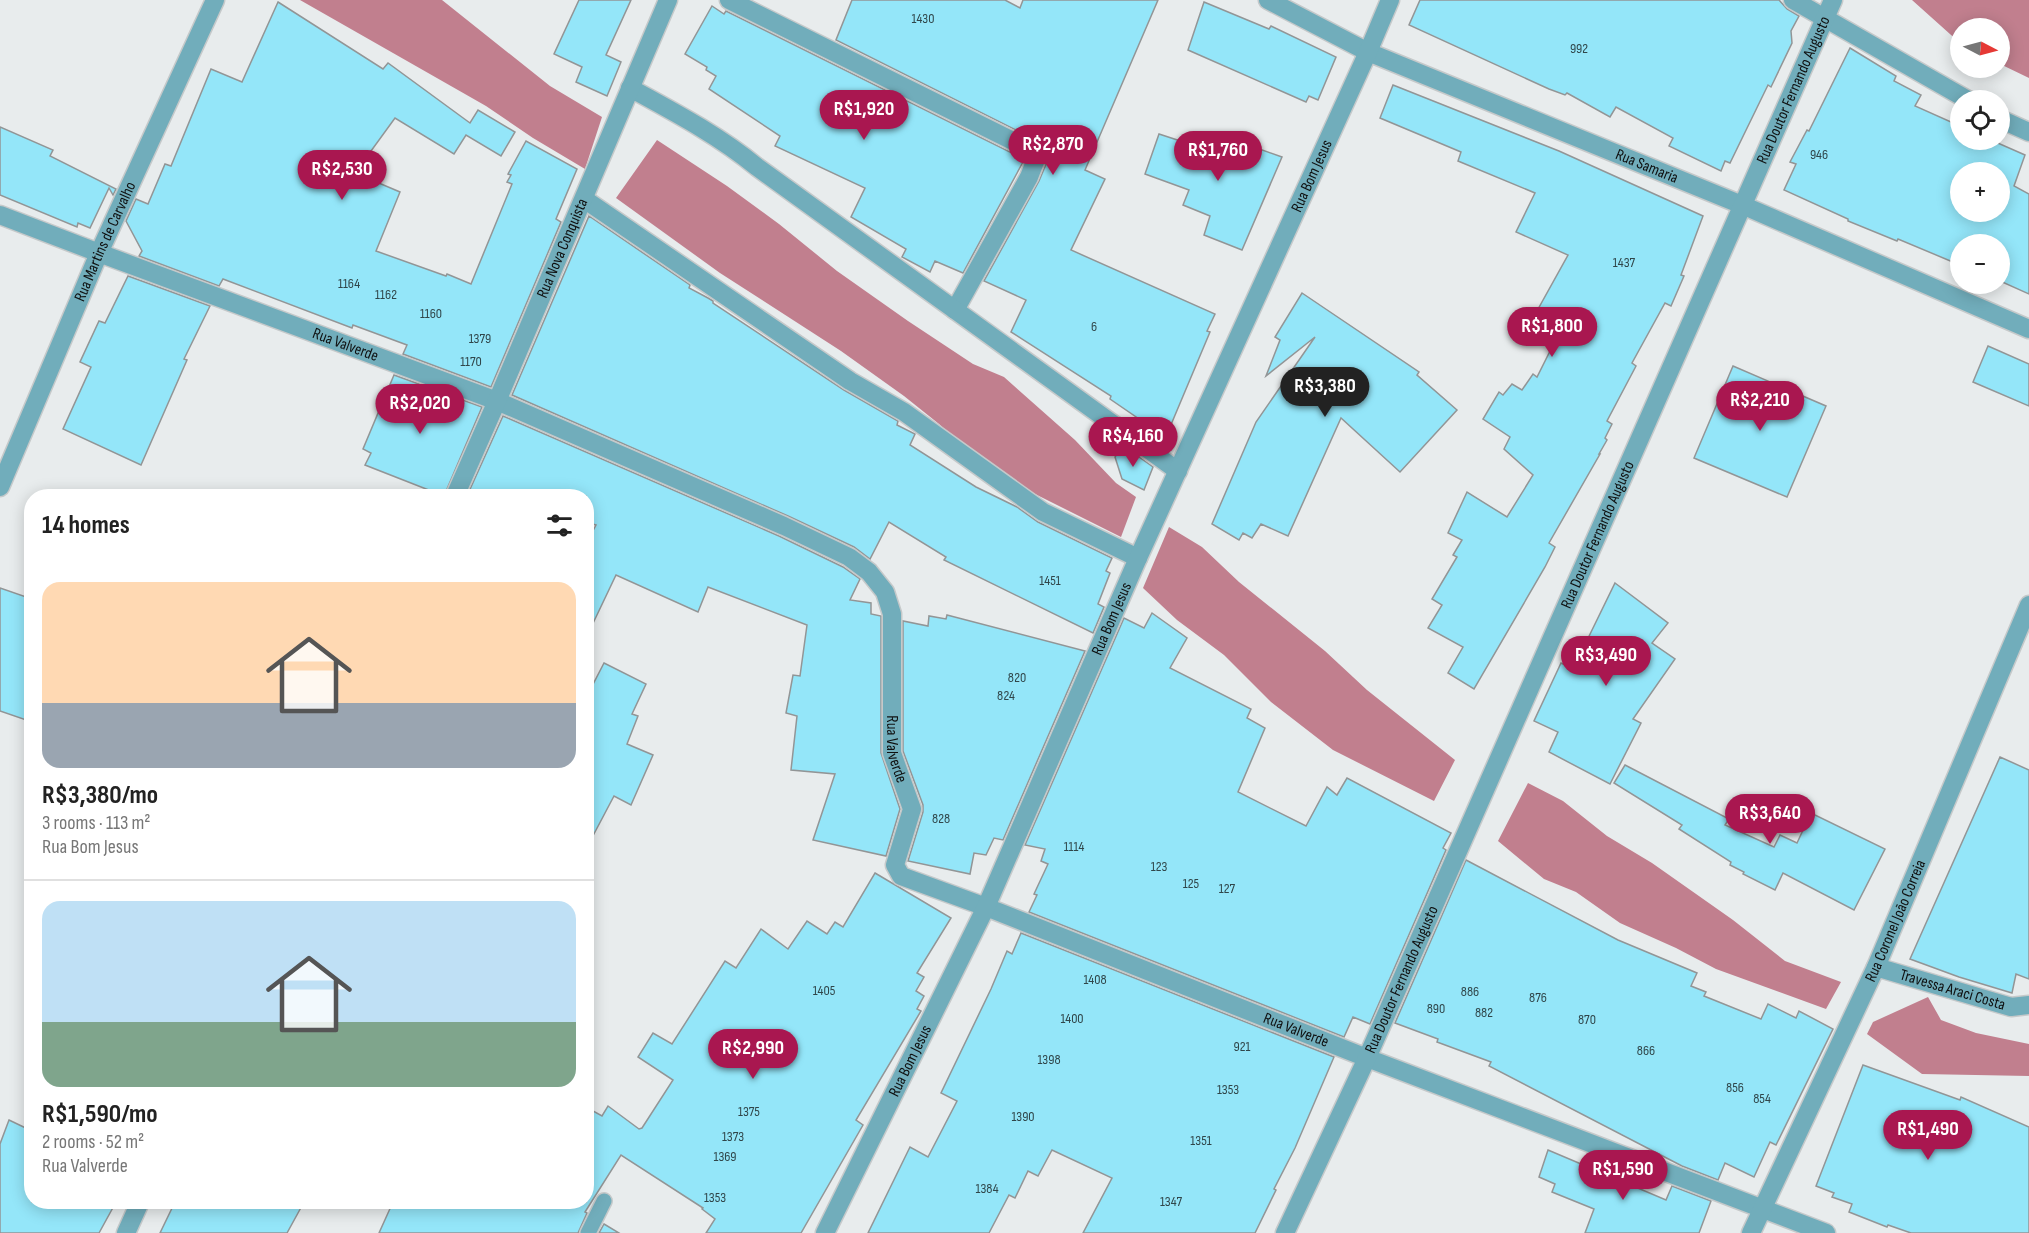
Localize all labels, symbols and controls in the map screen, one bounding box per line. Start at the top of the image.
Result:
house number: 1430 [912,10,934,27]
street label: Rua Doutor Fernando Augusto [1753,13,1834,167]
north arrow [1950,18,2010,78]
map controls [1950,18,2010,294]
house number: 992 [1570,40,1588,57]
pin: R$1,920 [809,90,919,141]
button: locate [1950,90,2010,150]
text: R$1,920 [834,97,894,121]
pin: R$2,870 [998,125,1108,176]
pin: R$1,760 [1163,131,1273,182]
text: R$2,870 [1022,132,1084,156]
street label: Rua Bom Jesus [1287,137,1336,215]
text: R$1,760 [1188,138,1248,162]
street label: Rua Samaria [1613,145,1681,187]
house number: 946 [1810,146,1828,163]
pin: R$2,530 [287,150,397,201]
text: R$2,530 [312,157,372,181]
button: + [1950,162,2010,222]
street label: Rua Martins de Carvalho [70,179,140,304]
street label: Rua Nova Conquista [533,196,592,301]
button: − [1950,234,2010,294]
house number: 1437 [1613,254,1636,271]
house number: 1164 [338,275,360,292]
house number: 1162 [375,286,397,303]
house number: 1160 [420,305,442,322]
pin: R$1,800 [1497,307,1607,358]
text: R$1,800 [1521,314,1583,338]
house number: 6 [1091,318,1097,335]
street label: Rua Valverde [310,324,381,366]
house number: 1379 [469,330,491,347]
house number: 1170 [460,353,482,370]
pin: R$3,380 [1270,367,1380,418]
text: R$3,380 [1294,374,1356,398]
pin: R$2,210 [1705,381,1815,432]
pin: R$2,020 [365,384,475,435]
text: R$2,210 [1730,388,1790,412]
text: R$2,020 [389,391,451,415]
pin: R$4,160 [1078,417,1188,468]
text: R$4,160 [1103,424,1163,448]
street label: Rua Doutor Fernando Augusto [1557,458,1638,611]
icon: filters [543,509,576,542]
text: 14 homes [42,510,130,541]
house number: 1451 [1039,572,1061,589]
street label: Rua Bom Jesus [1087,579,1136,658]
icon: home [255,621,363,729]
pin: R$3,490 [1551,636,1661,687]
text: R$3,490 [1575,643,1637,667]
house number: 820 [1008,669,1026,686]
house number: 824 [997,687,1015,704]
street label: Rua Valverde [883,715,911,785]
text: R$3,380/mo [42,780,158,811]
pin: R$3,640 [1715,794,1825,845]
text: R$3,640 [1739,801,1801,825]
house number: 828 [932,810,950,827]
text: 3 rooms · 113 m² [42,811,151,835]
text: Rua Bom Jesus [42,835,139,859]
house number: 1114 [1064,838,1084,855]
street label: Rua Coronel João Correia [1861,857,1930,985]
house number: 123 [1151,858,1167,875]
house number: 125 [1183,875,1200,892]
house number: 127 [1219,880,1236,897]
street label: Rua Doutor Fernando Augusto [1361,903,1442,1056]
icon: home [255,940,363,1048]
street label: Travessa Araci Costa [1898,965,2008,1014]
house number: 1408 [1083,971,1107,988]
house number: 1405 [813,982,836,999]
house number: 886 [1461,983,1479,1000]
house number: 876 [1529,989,1547,1006]
house number: 890 [1427,1000,1445,1017]
house number: 882 [1475,1004,1493,1021]
street label: Rua Valverde [1261,1008,1332,1051]
house number: 1400 [1060,1010,1084,1027]
house number: 870 [1578,1011,1596,1028]
street label: Rua Bom Jesus [884,1022,936,1100]
pin: R$2,990 [698,1029,808,1080]
text: R$2,990 [722,1036,784,1060]
house number: 921 [1234,1038,1251,1055]
house number: 866 [1637,1042,1655,1059]
house number: 1398 [1037,1051,1061,1068]
house number: 856 [1726,1079,1744,1096]
house number: 1353 [1217,1081,1239,1098]
house number: 854 [1753,1090,1771,1107]
text: R$1,590/mo [42,1099,158,1130]
house number: 1375 [738,1103,760,1120]
house number: 1390 [1011,1108,1035,1125]
pin: R$1,490 [1873,1110,1983,1161]
text: R$1,490 [1897,1117,1959,1141]
house number: 1373 [722,1128,744,1145]
text: 2 rooms · 52 m² [42,1130,144,1154]
house number: 1351 [1190,1132,1212,1149]
house number: 1369 [713,1148,737,1165]
pin: R$1,590 [1568,1150,1678,1201]
text: Rua Valverde [42,1154,128,1178]
text: R$1,590 [1593,1157,1653,1181]
house number: 1384 [975,1180,999,1197]
house number: 1353 [704,1189,726,1206]
house number: 1347 [1160,1193,1182,1210]

